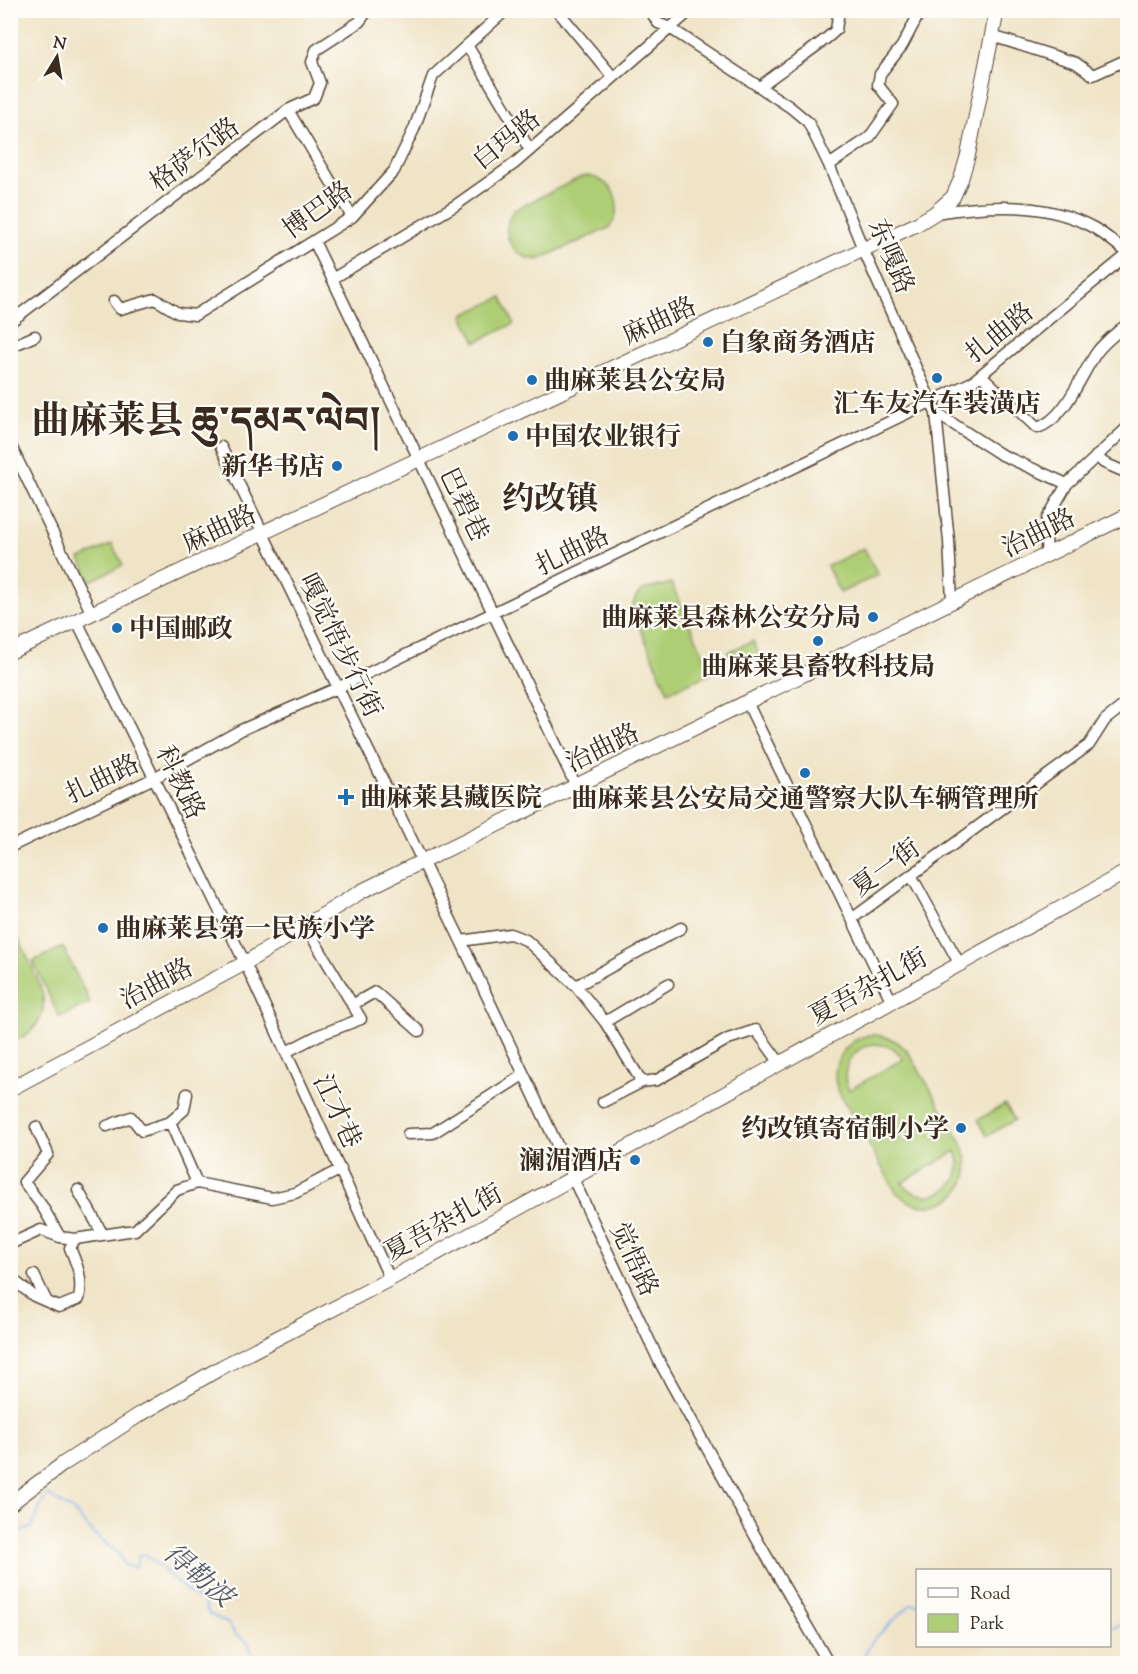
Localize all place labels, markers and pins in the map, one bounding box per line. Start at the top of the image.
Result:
place label: 白象商务酒店 [720,326,876,363]
marker: 白象商务酒店 [701,335,715,349]
place label: 曲麻莱县公安局 [544,364,726,401]
marker: 汇车友汽车装潢店 [930,371,944,385]
marker: 曲麻莱县公安局 [525,373,539,387]
place label: 汇车友汽车装潢店 [833,387,1041,424]
place label: 中国农业银行 [525,420,681,457]
marker: 中国农业银行 [506,429,520,443]
place label: 新华书店 [221,450,325,487]
marker: 新华书店 [330,459,344,473]
place label: 曲麻莱县森林公安分局 [601,601,861,638]
marker: 曲麻莱县森林公安分局 [866,610,880,624]
place label: 中国邮政 [129,612,233,649]
marker: 中国邮政 [110,621,124,635]
marker: 曲麻莱县畜牧科技局 [811,634,825,648]
place label: 曲麻莱县畜牧科技局 [701,650,935,687]
marker: 曲麻莱县公安局交通警察大队车辆管理所 [798,766,812,780]
place label: 曲麻莱县藏医院 [360,781,542,818]
place label: 曲麻莱县公安局交通警察大队车辆管理所 [571,782,1039,819]
marker: 曲麻莱县藏医院 [337,788,355,806]
place label: 曲麻莱县第一民族小学 [115,912,375,949]
marker: 曲麻莱县第一民族小学 [96,921,110,935]
place label: 约改镇寄宿制小学 [741,1112,949,1149]
marker: 约改镇寄宿制小学 [954,1121,968,1135]
place label: 澜湄酒店 [519,1144,623,1181]
marker: 澜湄酒店 [628,1153,642,1167]

